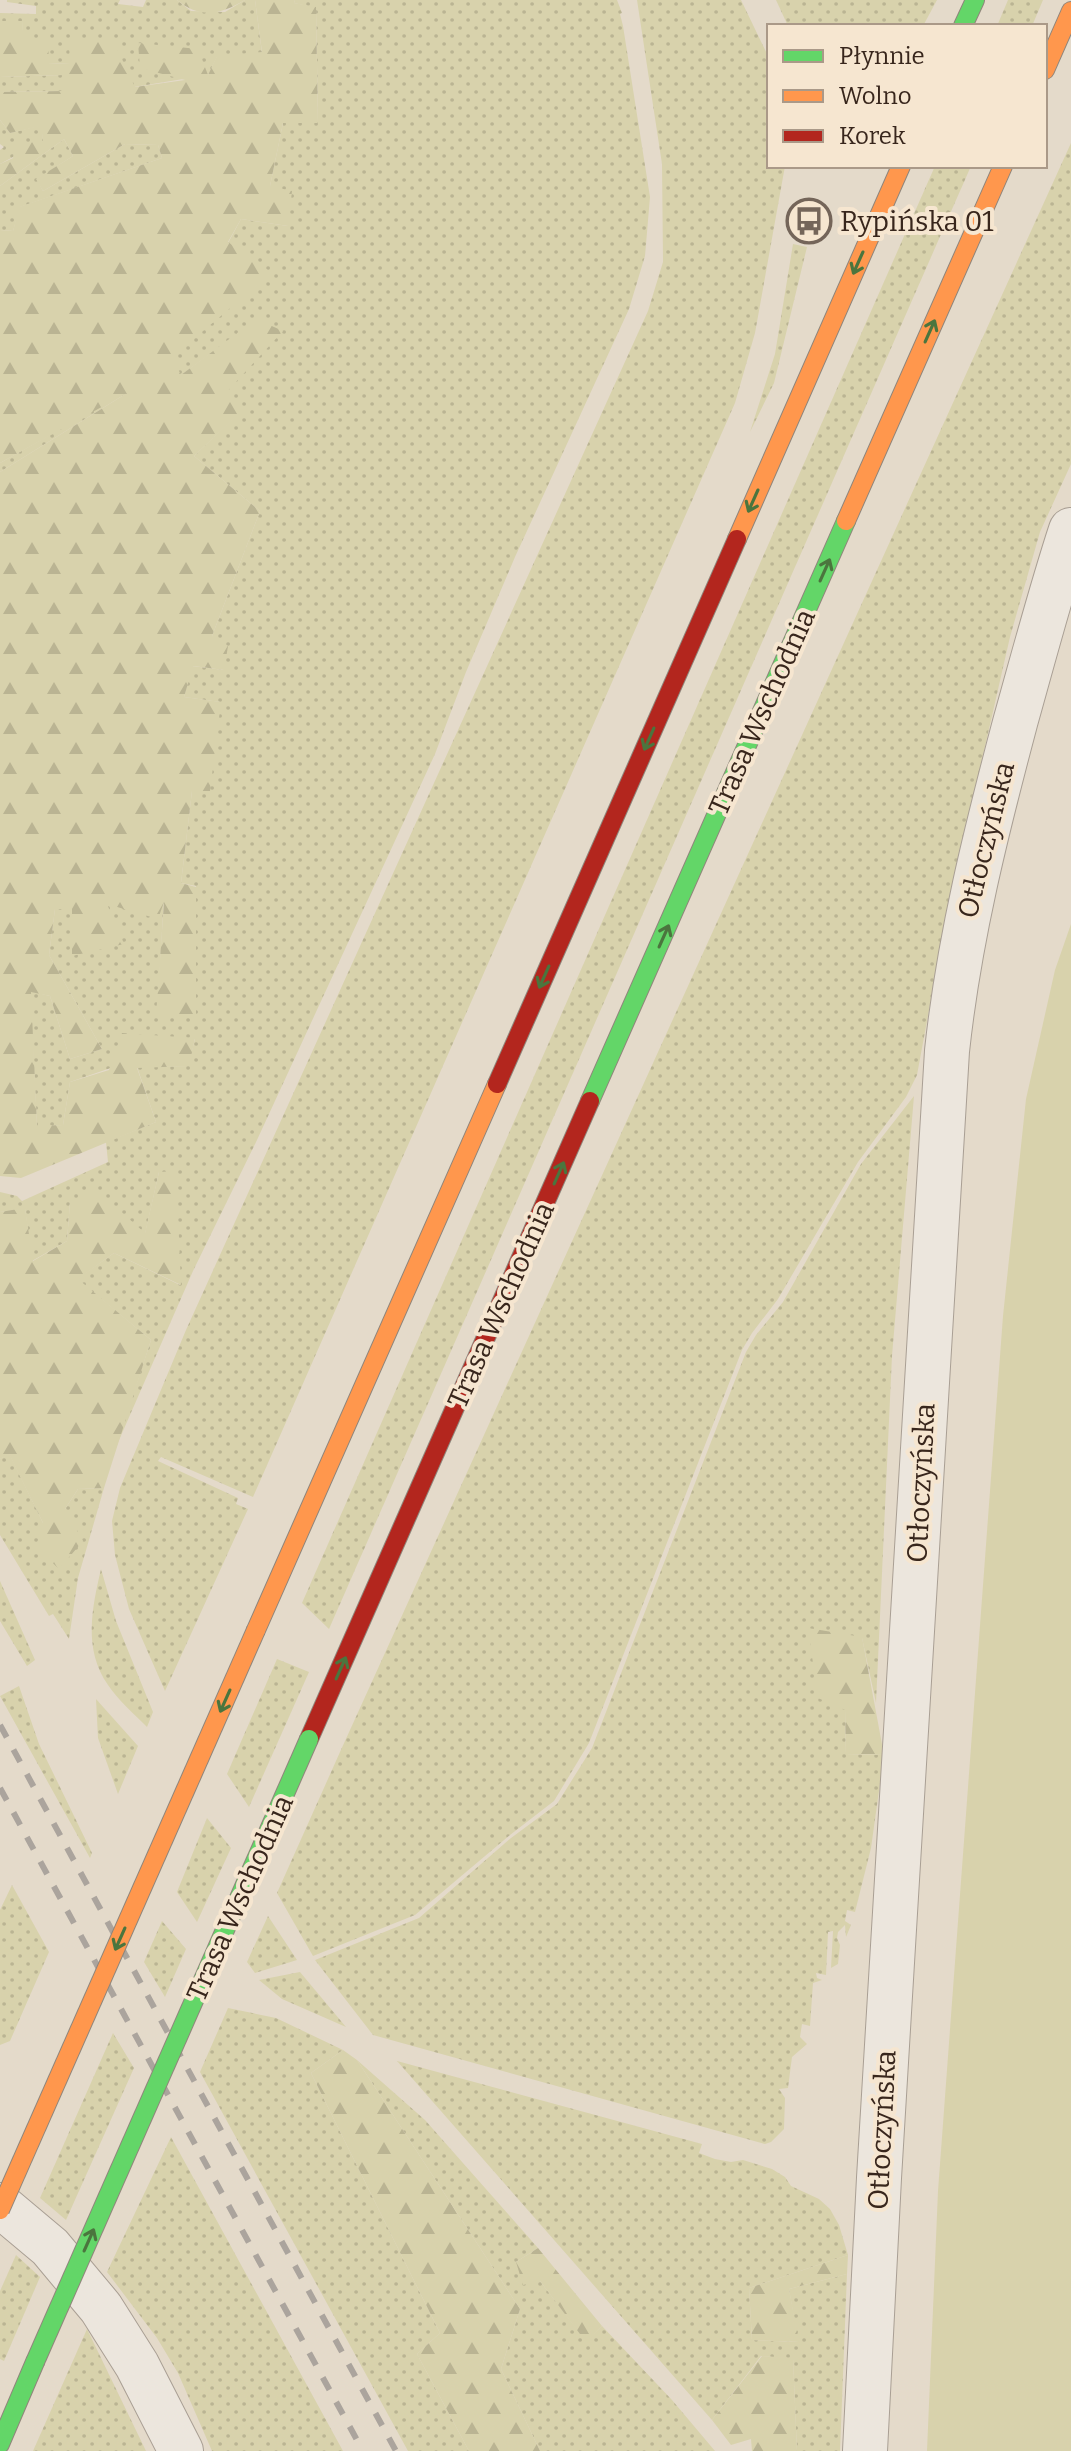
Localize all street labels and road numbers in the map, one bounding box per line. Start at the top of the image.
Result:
street label: Trasa Wschodnia [702,604,822,820]
street label: Otłoczyńska [951,758,1021,922]
street label: Trasa Wschodnia [441,1197,561,1413]
street label: Otłoczyńska [900,1402,942,1564]
street label: Trasa Wschodnia [180,1790,300,2006]
street label: Otłoczyńska [861,2049,903,2211]

